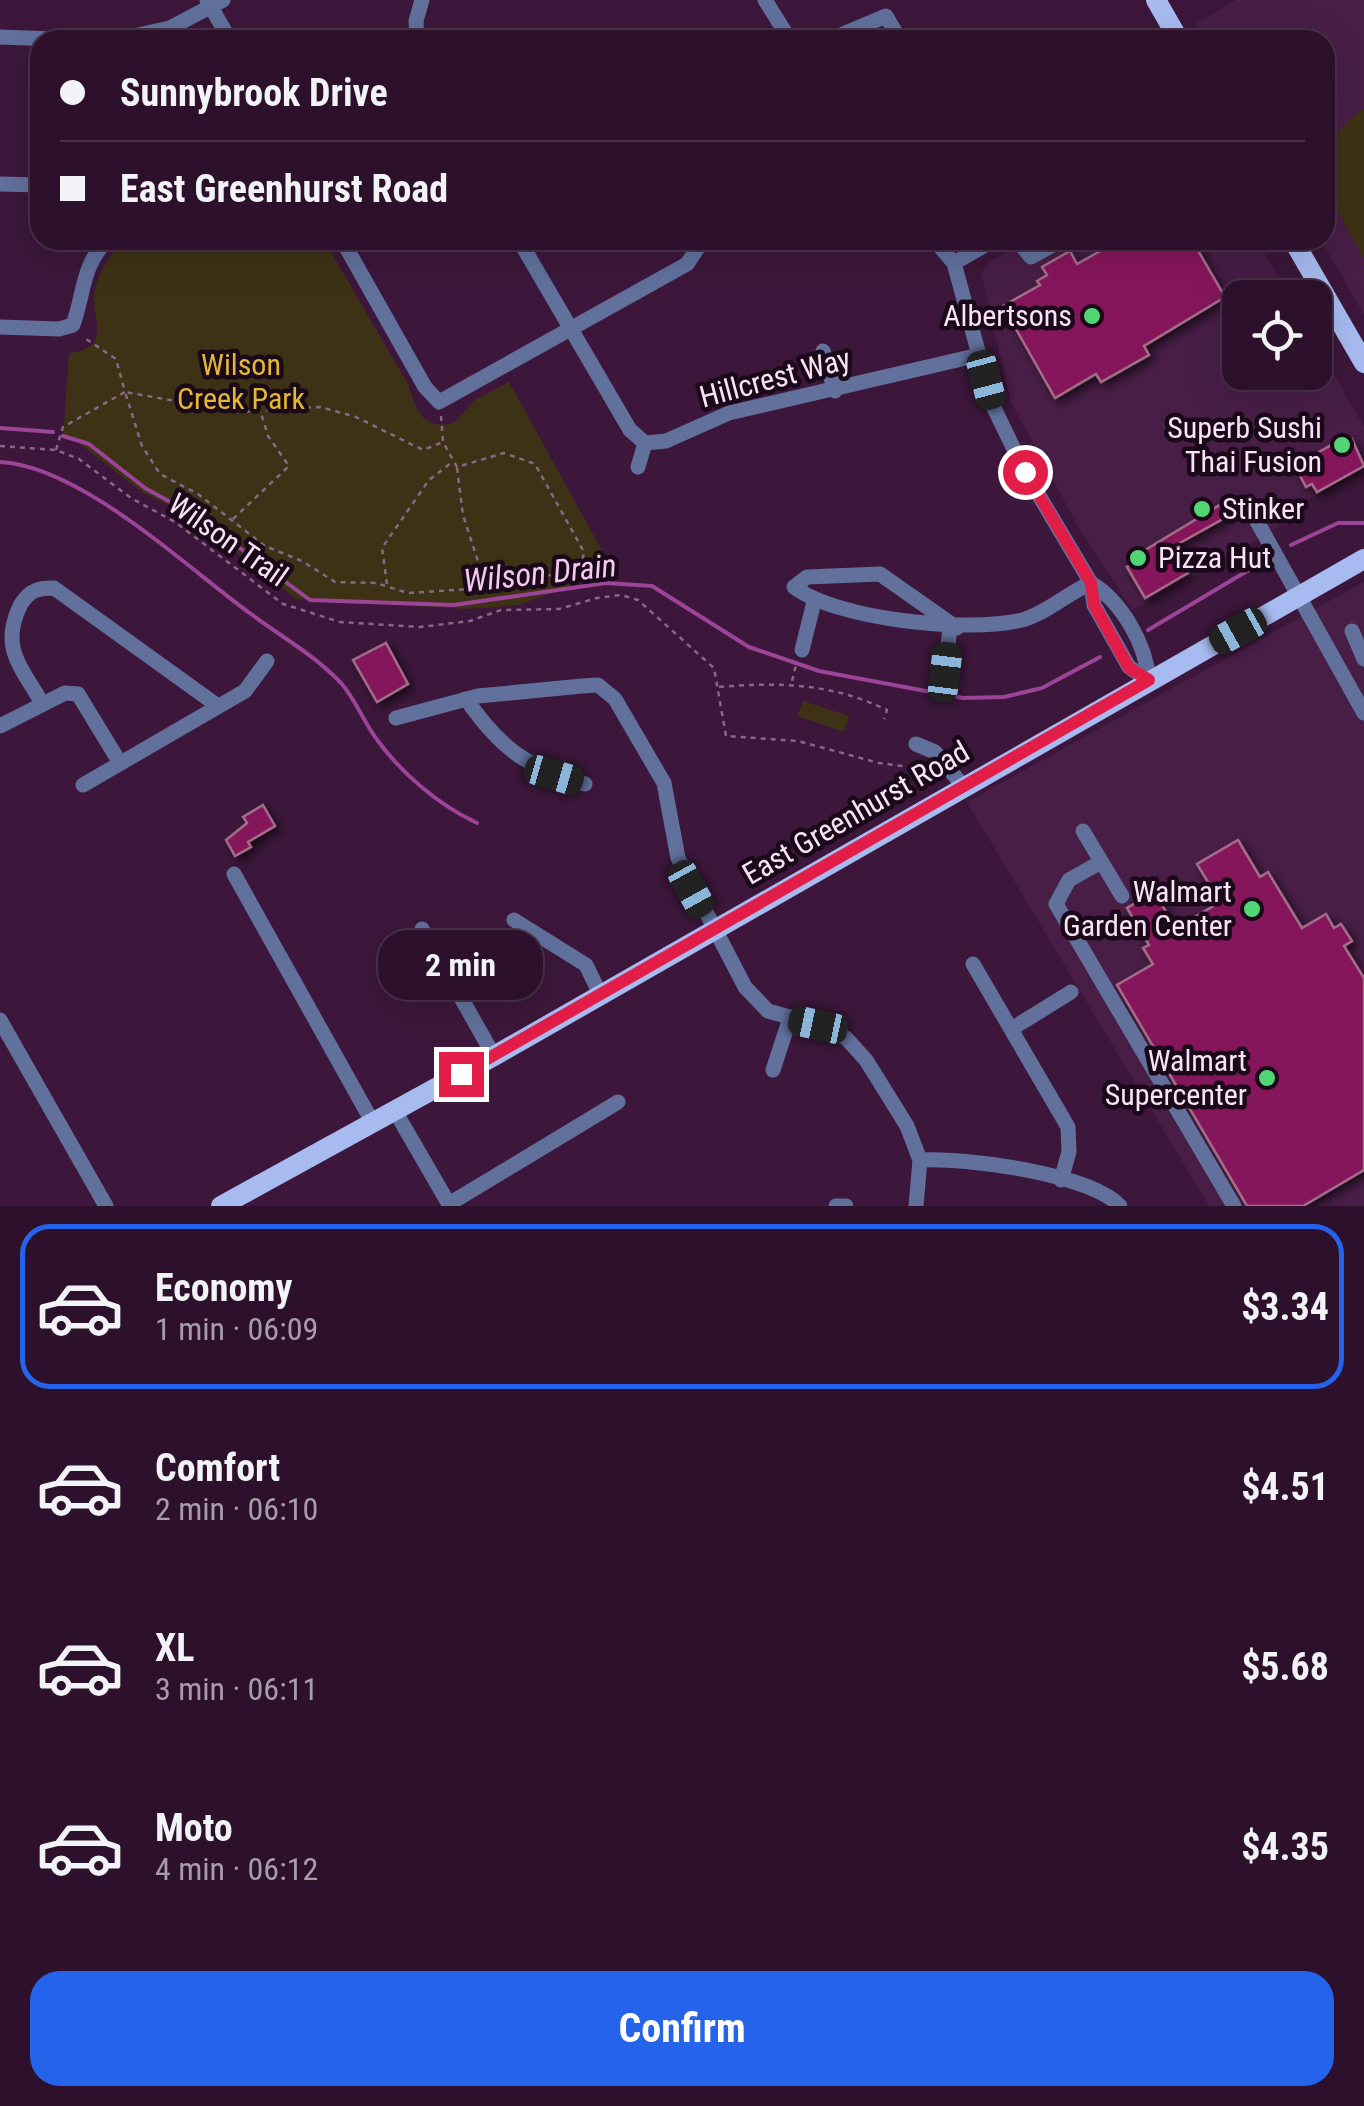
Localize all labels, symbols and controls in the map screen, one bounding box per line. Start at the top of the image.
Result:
text: Sunnybrook Drive [120,71,388,115]
text: East Greenhurst Road [120,167,448,211]
map controls [1222,280,1332,390]
button: locate [1222,280,1332,390]
place label: Albertsons [943,298,1072,333]
marker: Albertsons [1081,305,1103,327]
street label: Hillcrest Way [696,341,854,414]
park label: Wilson Creek Park [177,347,305,416]
car [964,347,1008,413]
place label: Superb Sushi Thai Fusion [1167,410,1322,479]
marker: Superb Sushi Thai Fusion [1331,434,1353,456]
route start [1003,450,1048,495]
street label: Wilson Trail [162,486,295,593]
place label: Stinker [1222,491,1304,526]
marker: Stinker [1191,498,1213,520]
place label: Pizza Hut [1158,540,1271,575]
water label: Wilson Drain [462,546,618,600]
marker: Pizza Hut [1127,547,1149,569]
car [1204,603,1272,659]
car [926,640,964,704]
street label: East Greenhurst Road [736,733,975,892]
car [521,752,587,798]
car [663,855,719,923]
place label: Walmart Garden Center [1063,874,1232,943]
marker: Walmart Garden Center [1241,898,1263,920]
callout: 2 min [378,929,544,999]
text: 2 min [425,946,496,984]
car [786,1004,850,1046]
place label: Walmart Supercenter [1105,1043,1247,1112]
route end [439,1052,484,1097]
marker: Walmart Supercenter [1256,1067,1278,1089]
icon: car [35,1262,125,1352]
text: Economy [155,1266,292,1310]
text: $3.34 [1241,1285,1329,1329]
text: 1 min · 06:09 [155,1310,318,1348]
icon: car [35,1442,125,1532]
text: Comfort [155,1446,280,1490]
text: $4.51 [1241,1465,1329,1509]
text: 2 min · 06:10 [155,1490,318,1528]
icon: car [35,1622,125,1712]
text: XL [155,1626,194,1670]
text: $5.68 [1241,1645,1329,1689]
text: 3 min · 06:11 [155,1670,318,1708]
icon: car [35,1802,125,1892]
text: Moto [155,1806,233,1850]
text: $4.35 [1241,1825,1329,1869]
text: 4 min · 06:12 [155,1850,318,1888]
button: Confirm [30,1971,1334,2086]

